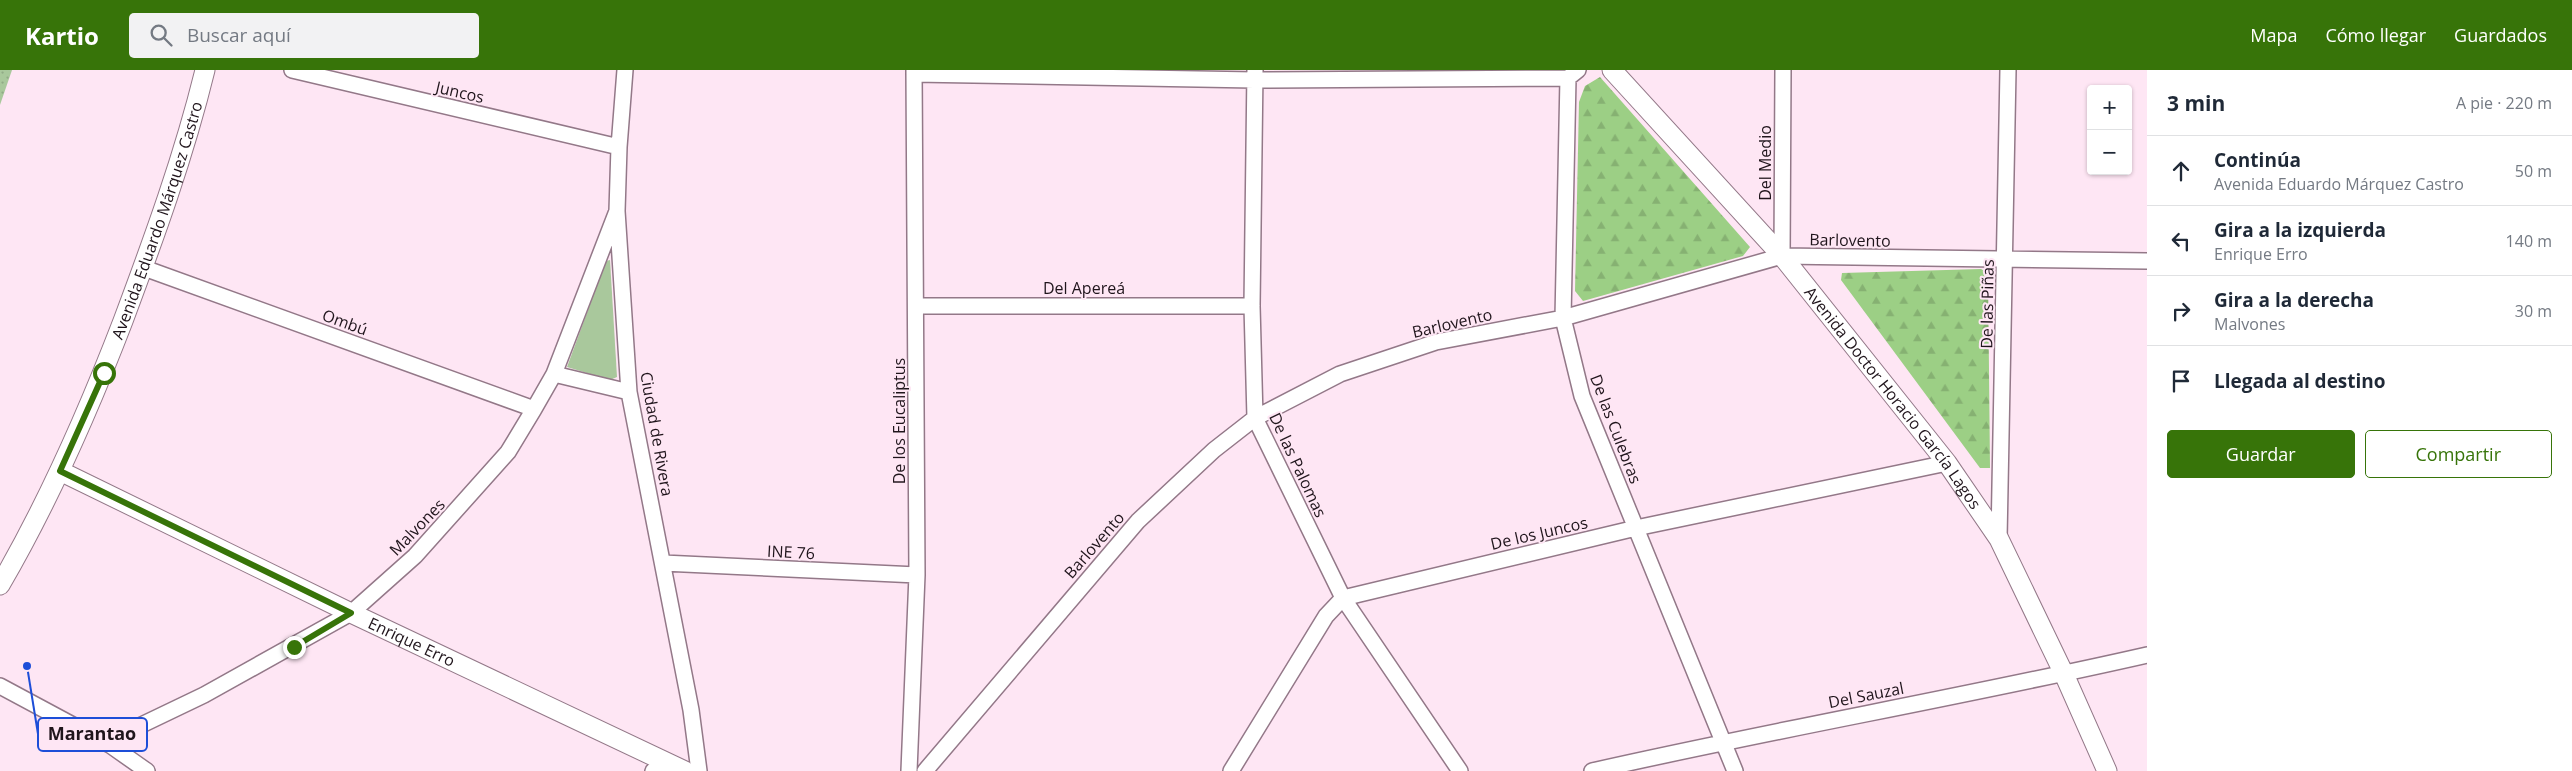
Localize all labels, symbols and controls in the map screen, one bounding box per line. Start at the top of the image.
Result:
search box [129,13,479,58]
text: Kartio [25,19,99,52]
icon: search [147,21,175,49]
text: Buscar aquí [187,22,291,48]
text: Mapa [2250,23,2297,47]
text: Cómo llegar [2325,23,2426,47]
text: Guardados [2454,23,2547,47]
street label: Juncos [432,75,486,108]
map controls [2087,85,2132,175]
button: + [2087,85,2132,130]
text: 3 min [2167,89,2225,117]
text: A pie · 220 m [2456,92,2552,114]
street label: Avenida Eduardo Márquez Castro [106,99,207,342]
street label: Del Medio [1754,125,1776,201]
button: − [2087,130,2132,175]
text: Continúa [2214,147,2301,173]
icon: ahead [2167,157,2195,185]
text: 50 m [2515,160,2552,182]
text: Avenida Eduardo Márquez Castro [2214,173,2464,195]
text: Gira a la izquierda [2214,217,2386,243]
icon: left [2167,227,2195,255]
street label: Barlovento [1809,228,1891,252]
text: 140 m [2506,230,2552,252]
text: Enrique Erro [2214,243,2308,265]
street label: De las Piñas [1975,259,1999,349]
street label: Del Apereá [1043,277,1125,299]
street label: Avenida Doctor Horacio García Lagos [1800,282,1986,513]
text: Gira a la derecha [2214,287,2374,313]
icon: right [2167,297,2195,325]
text: 30 m [2515,300,2552,322]
street label: Barlovento [1410,303,1494,343]
street label: Ombú [319,304,371,340]
text: Malvones [2214,313,2285,335]
street label: De los Eucaliptus [888,358,910,484]
route start [93,362,116,385]
icon: arrive [2167,367,2195,395]
text: Llegada al destino [2214,368,2386,394]
street label: Ciudad de Rivera [635,370,679,498]
street label: De las Culebras [1585,371,1647,487]
street label: De las Palomas [1264,409,1332,521]
button: Guardar [2167,430,2355,478]
button: Compartir [2365,430,2552,478]
street label: Malvones [384,494,450,560]
street label: Barlovento [1059,507,1129,583]
street label: De los Juncos [1488,511,1590,555]
street label: INE 76 [767,540,815,564]
street label: Enrique Erro [365,612,459,672]
route end [283,636,306,659]
street label: Del Sauzal [1826,677,1906,713]
callout: Marantao [38,718,147,751]
text: Marantao [48,721,136,745]

